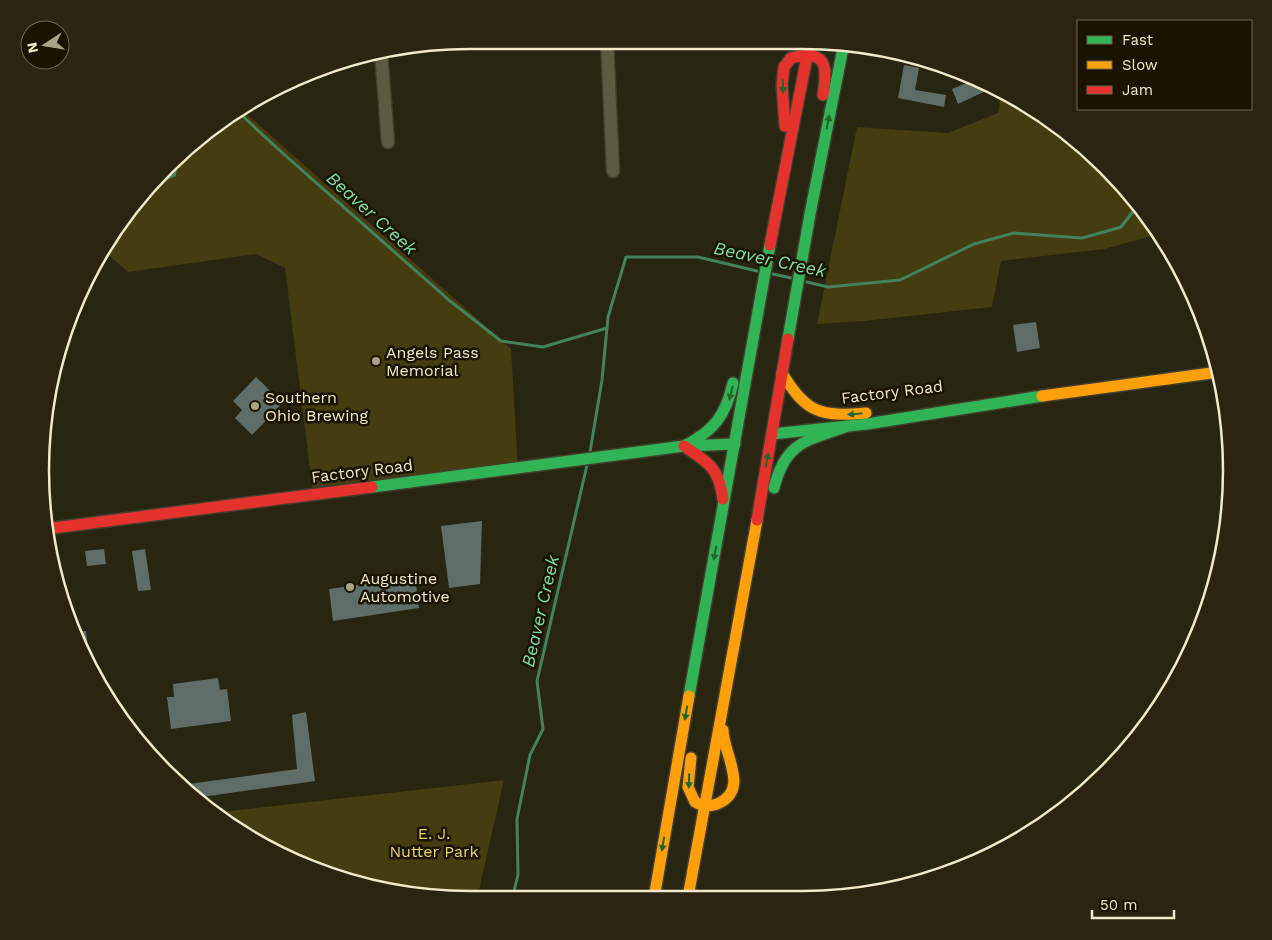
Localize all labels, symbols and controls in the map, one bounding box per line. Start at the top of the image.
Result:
north arrow [20,20,70,70]
legend [1077,20,1252,110]
text: Fast [1122,31,1154,49]
text: N [23,41,41,54]
text: Slow [1122,56,1158,74]
one-way arrow [779,78,787,94]
text: Jam [1122,81,1153,99]
one-way arrow [825,113,833,129]
water label: Beaver Creek [323,167,422,260]
water label: Beaver Creek [712,237,829,281]
place label: Angels Pass Memorial [386,343,479,380]
marker: Angels Pass Memorial [370,355,382,367]
street label: Factory Road [840,376,944,408]
one-way arrow [727,386,735,401]
place label: Southern Ohio Brewing [265,388,368,425]
marker: Southern Ohio Brewing [249,400,261,412]
one-way arrow [847,411,863,419]
one-way arrow [764,451,772,467]
street label: Factory Road [310,455,414,487]
one-way arrow [711,546,719,561]
water label: Beaver Creek [517,552,563,669]
place label: Augustine Automotive [360,569,450,606]
marker: Augustine Automotive [344,581,356,593]
one-way arrow [681,706,689,722]
one-way arrow [685,773,693,789]
park label: E. J. Nutter Park [389,824,479,861]
one-way arrow [658,836,666,852]
scale bar [1092,888,1174,920]
text: 50 m [1100,896,1137,914]

